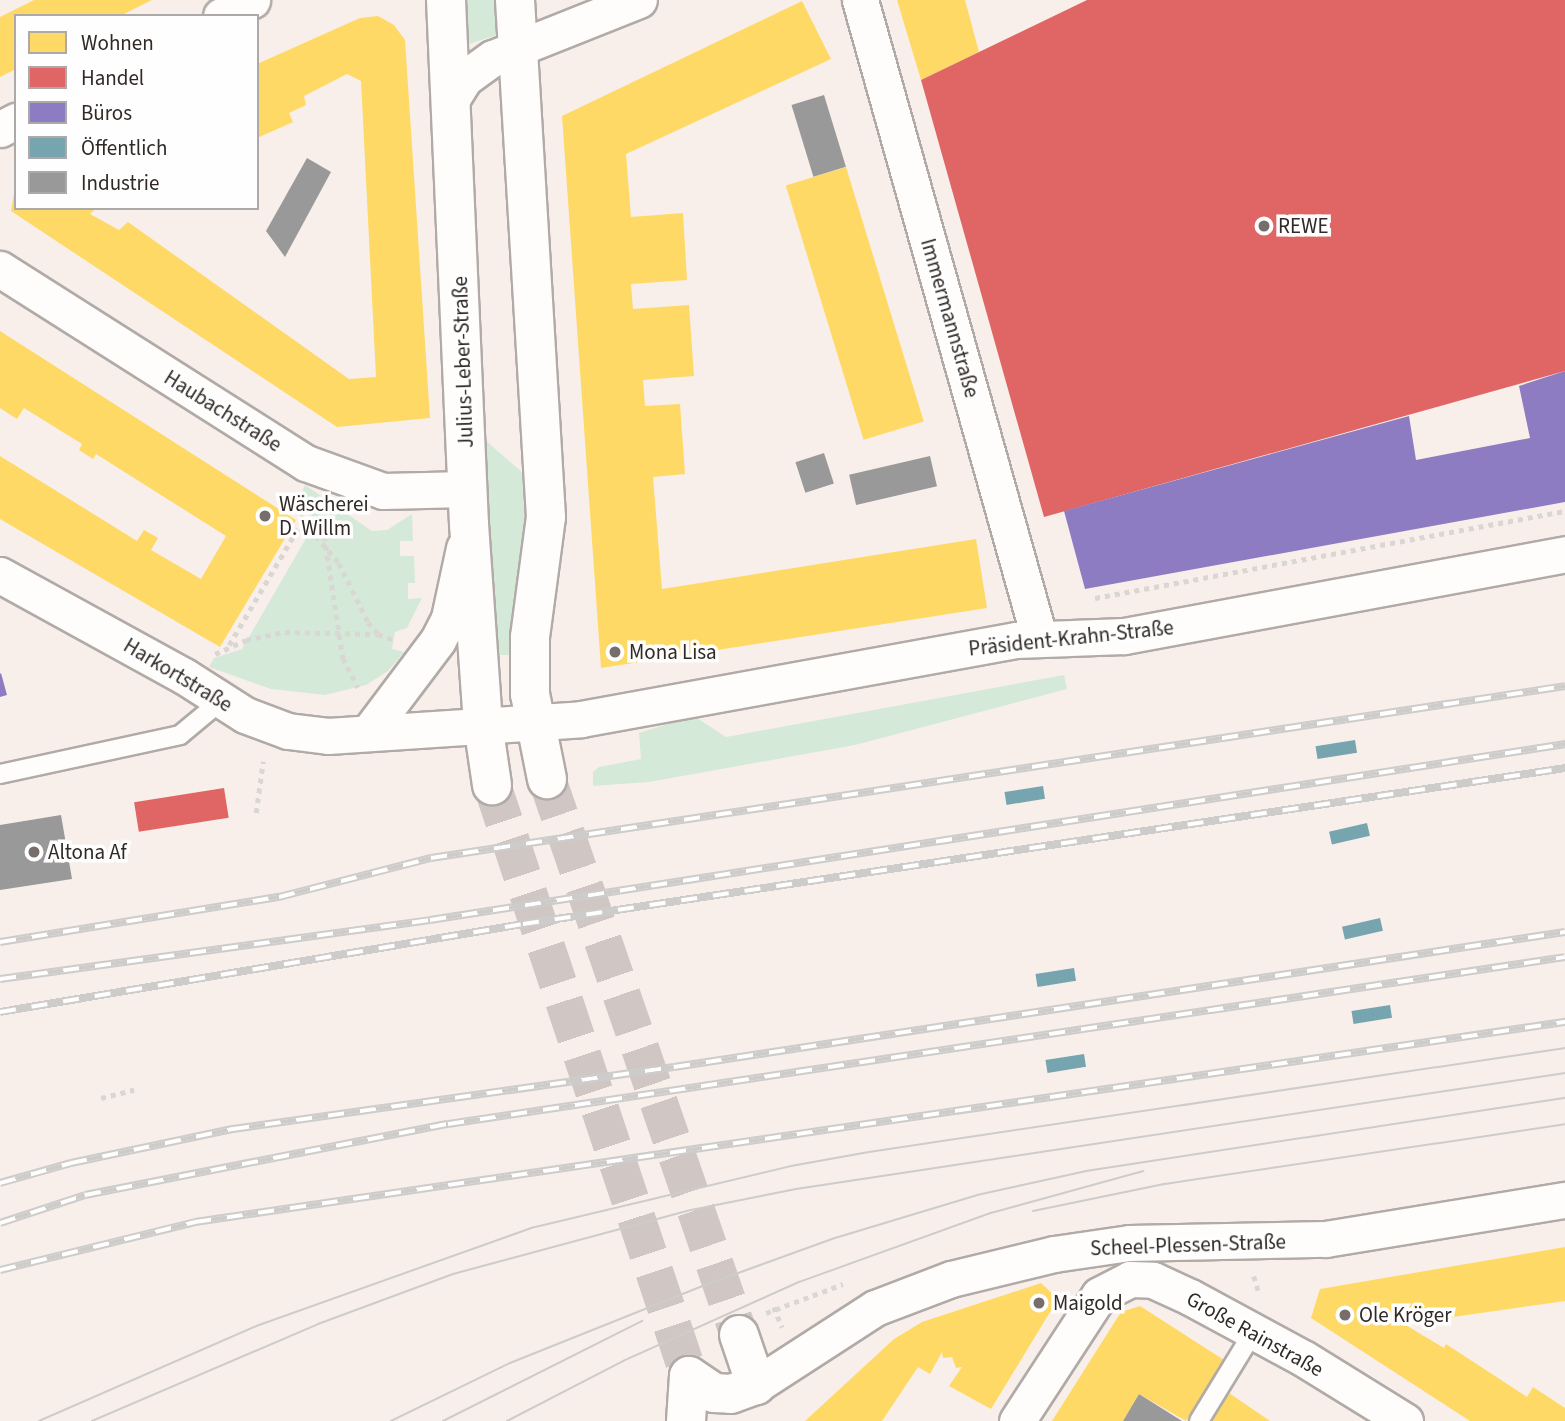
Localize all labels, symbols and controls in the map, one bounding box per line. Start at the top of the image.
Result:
legend [14,14,259,210]
text: Wohnen [81,28,154,58]
text: Handel [81,63,144,93]
text: Büros [81,98,132,128]
text: Öffentlich [81,133,167,163]
text: Industrie [81,168,159,198]
place label: REWE [1278,213,1329,239]
marker: REWE [1256,218,1272,234]
street label: Immermannstraße [915,236,985,400]
street label: Julius-Leber-Straße [447,276,479,448]
street label: Haubachstraße [160,365,286,457]
place label: Wäscherei D. Willm [279,491,369,541]
marker: Wäscherei D. Willm [257,508,273,524]
street label: Präsident-Krahn-Straße [967,615,1175,661]
street label: Harkortstraße [119,633,237,717]
place label: Mona Lisa [629,639,717,665]
marker: Mona Lisa [607,644,623,660]
place label: Altona Af [48,839,127,865]
marker: Altona Af [26,844,42,860]
street label: Scheel-Plessen-Straße [1090,1229,1286,1261]
street label: Große Rainstraße [1182,1286,1328,1382]
place label: Maigold [1053,1290,1123,1316]
marker: Maigold [1031,1295,1047,1311]
place label: Ole Kröger [1359,1302,1452,1328]
marker: Ole Kröger [1337,1307,1353,1323]

